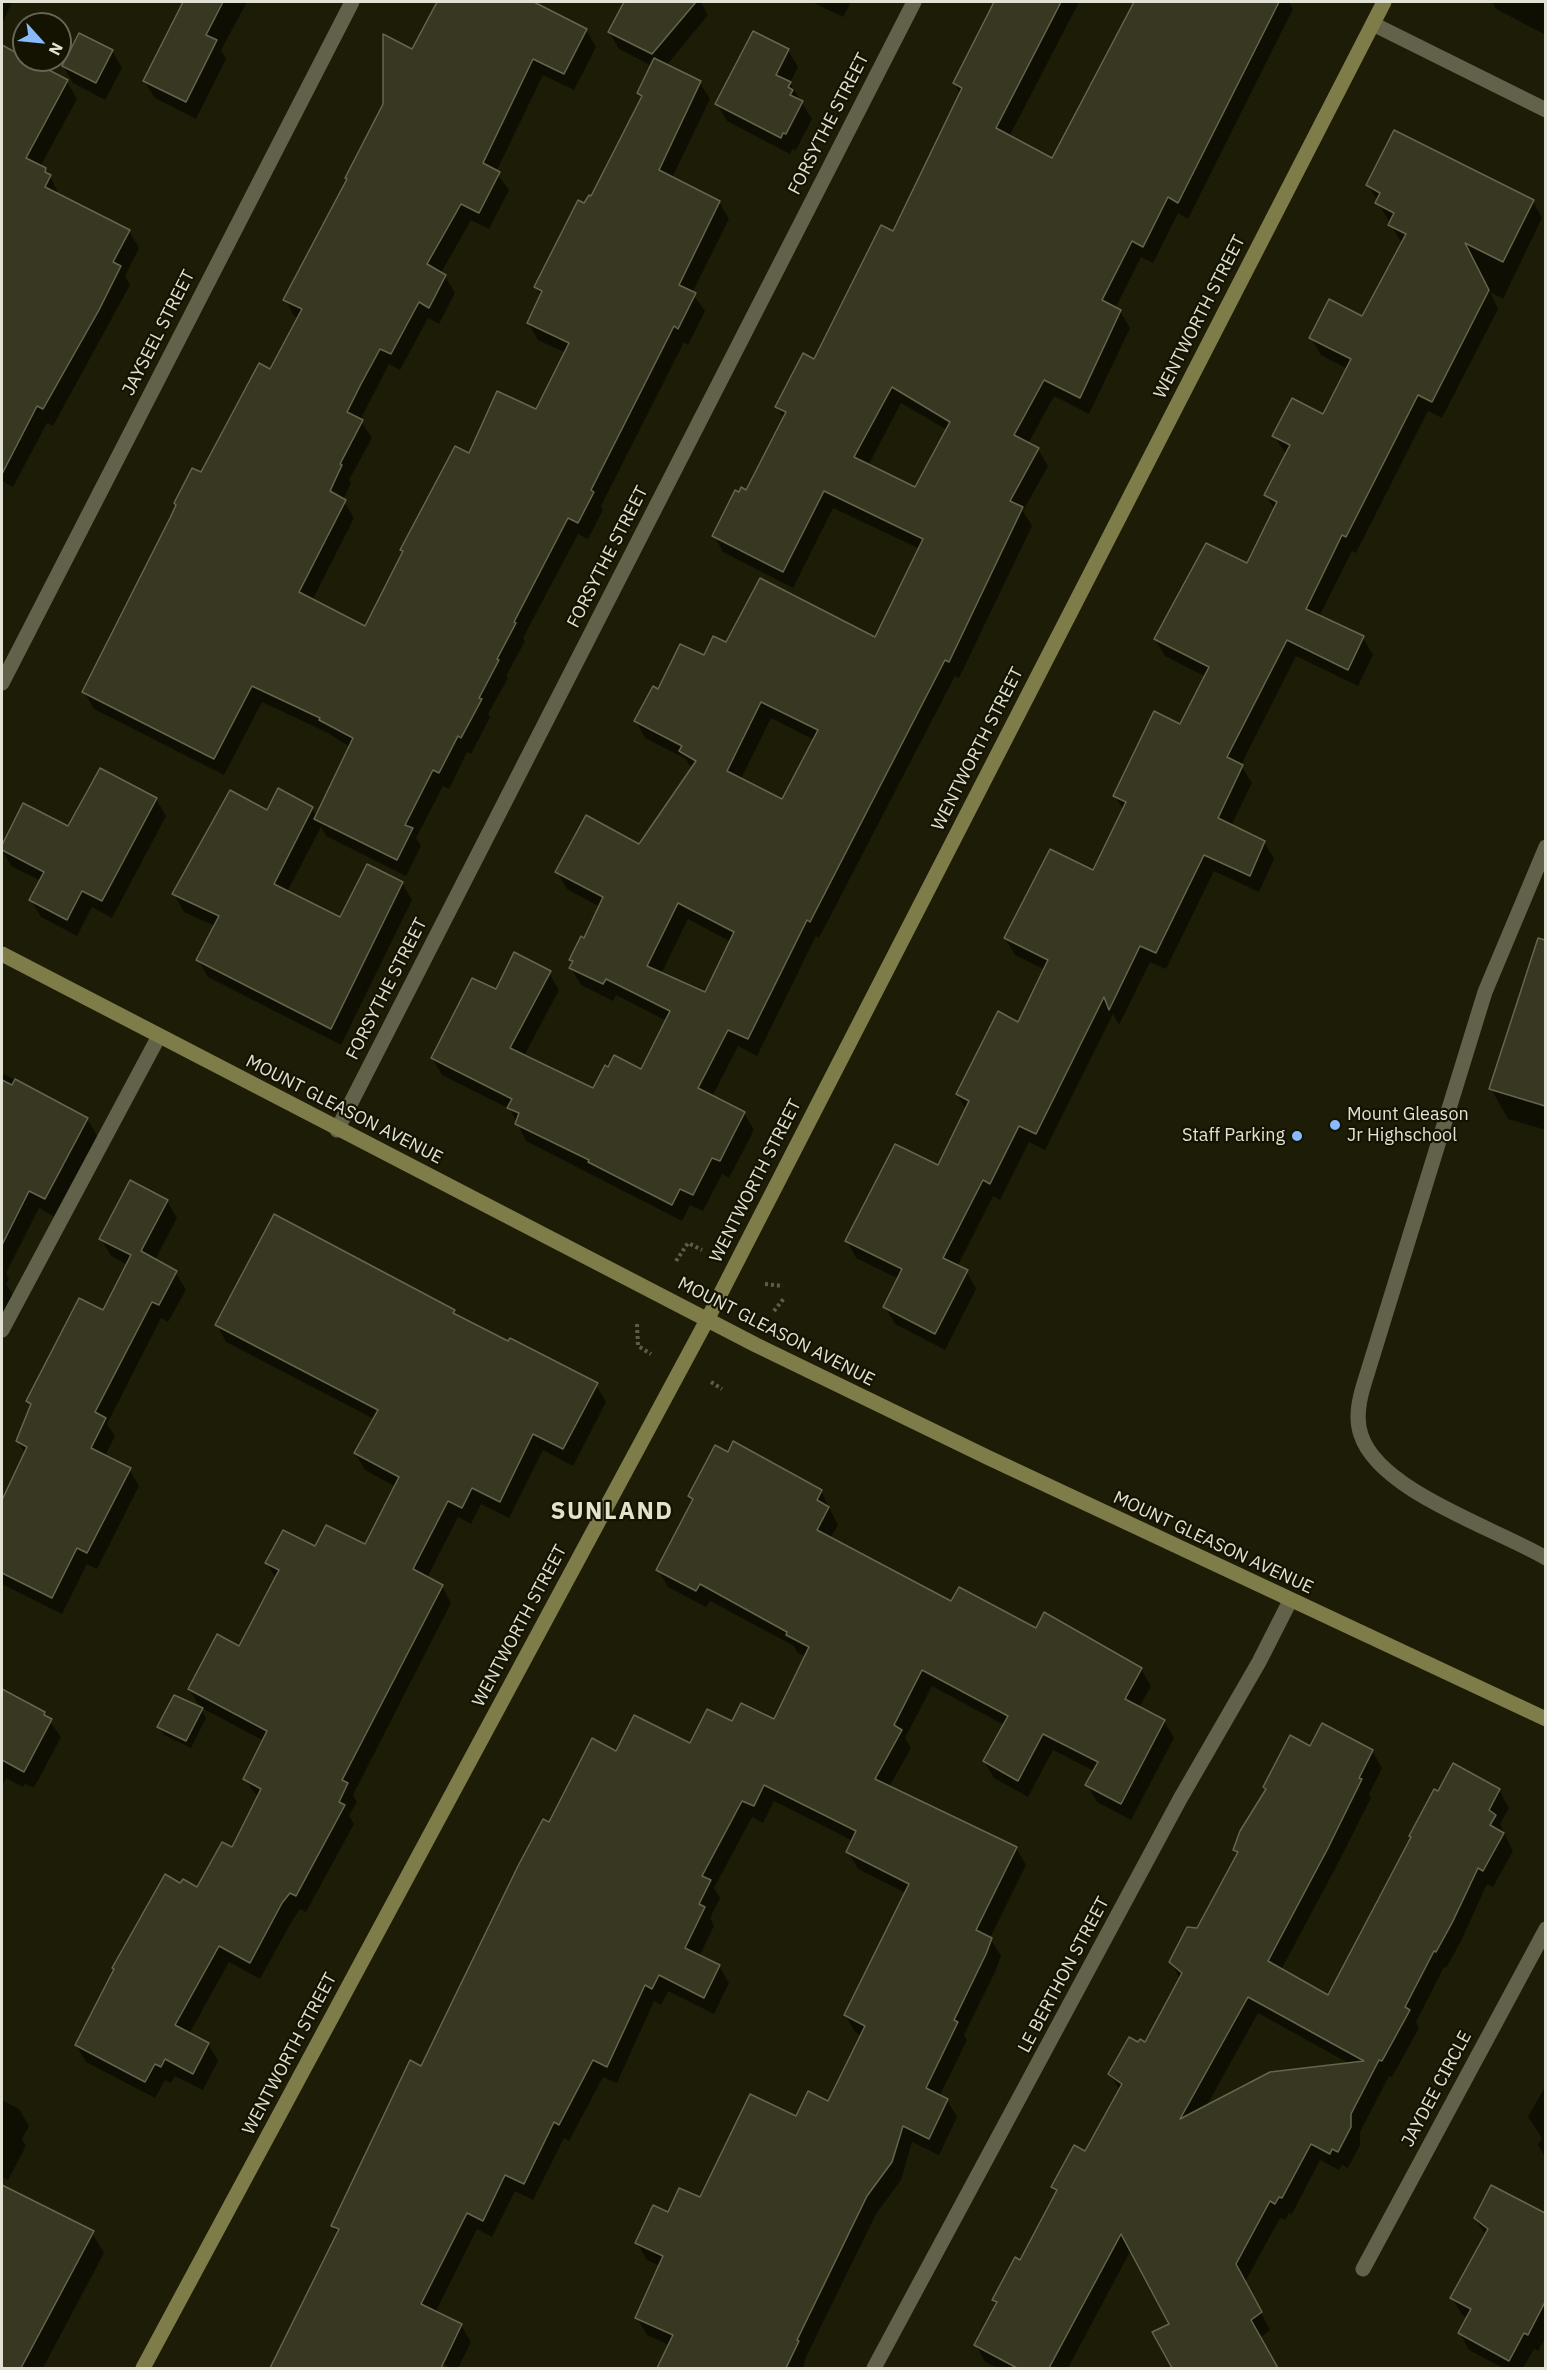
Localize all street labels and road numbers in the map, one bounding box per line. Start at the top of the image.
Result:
street label: FORSYTHE STREET [784,50,874,198]
street label: WENTWORTH STREET [1149,232,1251,402]
street label: JAYSEEL STREET [118,267,200,399]
street label: FORSYTHE STREET [563,483,653,631]
street label: WENTWORTH STREET [927,664,1029,834]
street label: FORSYTHE STREET [342,915,432,1063]
street label: MOUNT GLEASON AVENUE [242,1051,446,1169]
street label: WENTWORTH STREET [705,1096,807,1266]
street label: MOUNT GLEASON AVENUE [674,1273,878,1391]
street label: MOUNT GLEASON AVENUE [1110,1487,1316,1599]
street label: WENTWORTH STREET [468,1541,572,1711]
street label: LE BERTHON STREET [1014,1893,1114,2057]
street label: WENTWORTH STREET [238,1969,342,2139]
street label: JAYDEE CIRCLE [1397,2027,1477,2151]

